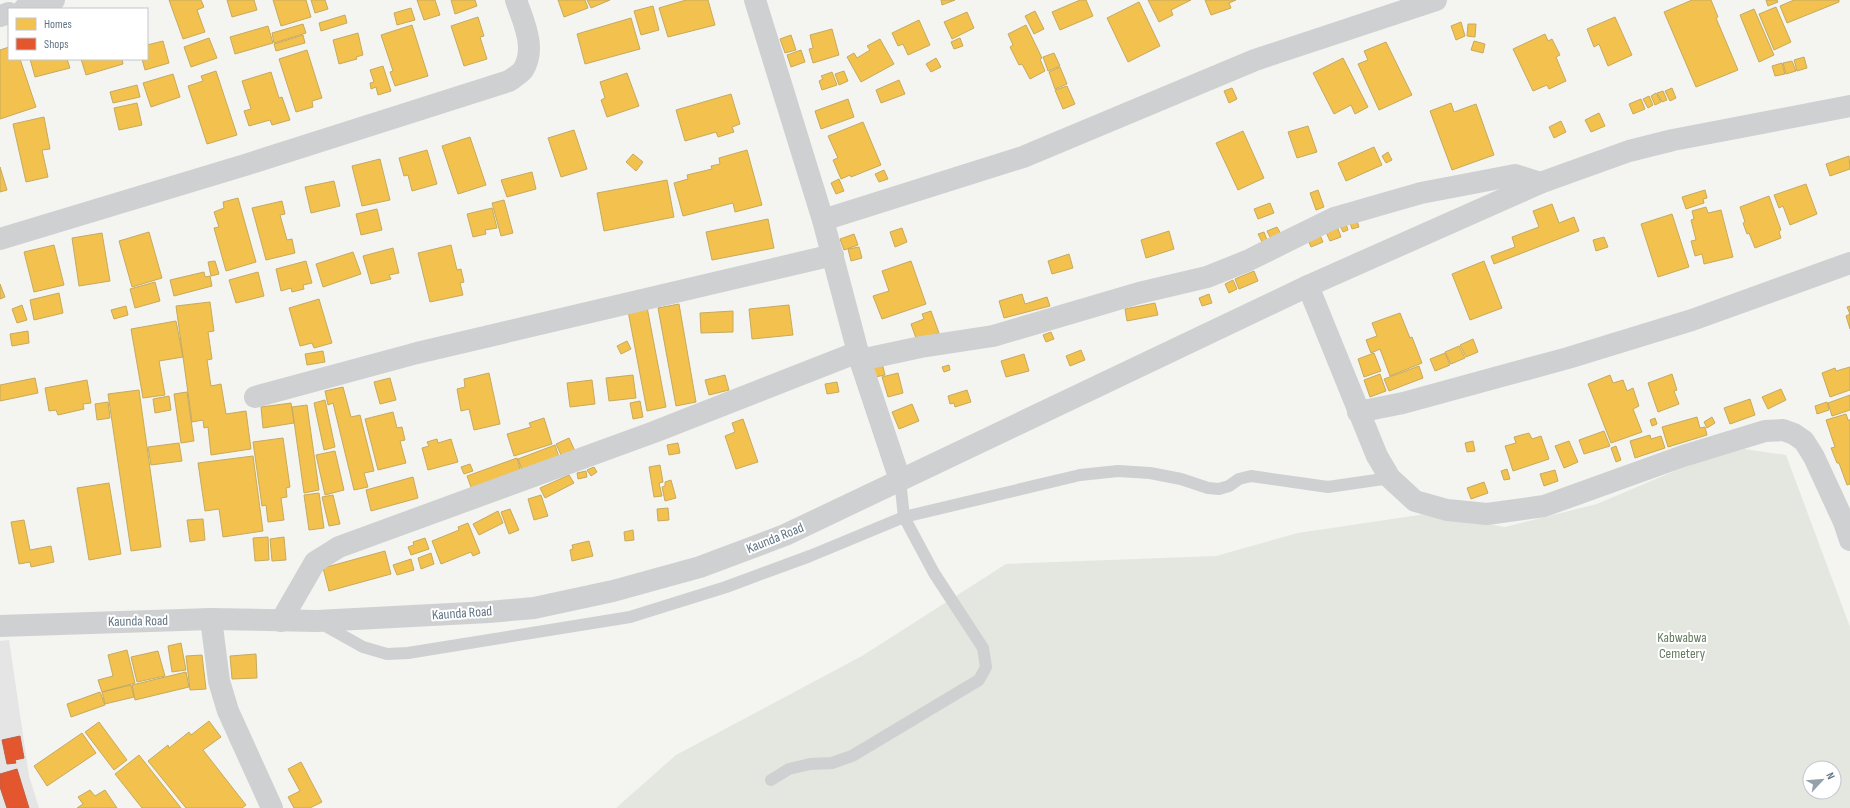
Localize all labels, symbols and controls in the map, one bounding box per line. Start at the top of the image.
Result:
legend [8,8,148,60]
text: Homes [44,17,72,32]
text: Shops [44,37,69,52]
street label: Kaunda Road [744,519,806,557]
street label: Kaunda Road [431,602,493,624]
street label: Kaunda Road [108,612,168,630]
park label: Kabwabwa Cemetery [1657,629,1707,662]
north arrow [1802,760,1842,800]
text: N [1823,770,1838,781]

